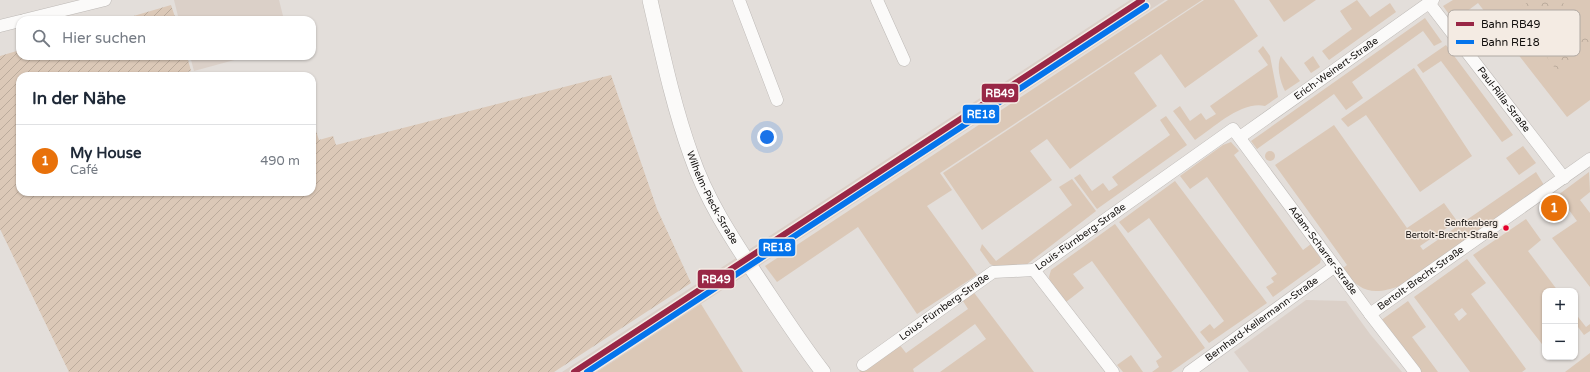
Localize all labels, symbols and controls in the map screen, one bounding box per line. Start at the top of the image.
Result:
legend [1448,10,1580,56]
search box [16,16,316,60]
text: Bahn RB49 [1481,18,1540,31]
icon: search [30,27,52,49]
text: Hier suchen [62,29,146,47]
street label: Erich-Weinert-Straße [1292,35,1381,103]
text: Bahn RE18 [1481,36,1540,49]
street label: Paul-Rilla-Straße [1475,65,1533,135]
line badge: RB49 [981,83,1019,103]
text: RB49 [985,87,1015,100]
text: In der Nähe [32,88,126,109]
line badge: RE18 [962,104,1000,124]
text: RE18 [967,108,995,121]
your location [757,127,777,147]
text: My House [70,144,141,162]
street label: Wilhelm-Pieck-Straße [684,149,741,247]
text: 1 [41,153,49,169]
text: 490 m [260,153,300,169]
text: Café [70,162,98,178]
pin: 1 [1541,193,1567,223]
street label: Louis-Fürnberg-Straße [1033,201,1128,273]
street label: Adam-Scharrer-Straße [1286,204,1360,297]
place label: Senftenberg Bertolt-Brecht-Straße [1406,218,1498,241]
marker: Senftenberg Bertolt-Brecht-Straße [1501,223,1511,233]
line badge: RE18 [758,238,796,257]
text: RE18 [763,241,791,254]
street label: Bertolt-Brecht-Straße [1375,244,1466,313]
line badge: RB49 [697,269,735,289]
street label: Loius-Fürnberg-Straße [897,270,992,343]
text: RB49 [701,273,731,286]
street label: Bernhard-Kellermann-Straße [1203,274,1321,364]
map controls [1542,288,1578,360]
button: + [1542,288,1578,324]
button: − [1542,324,1578,360]

